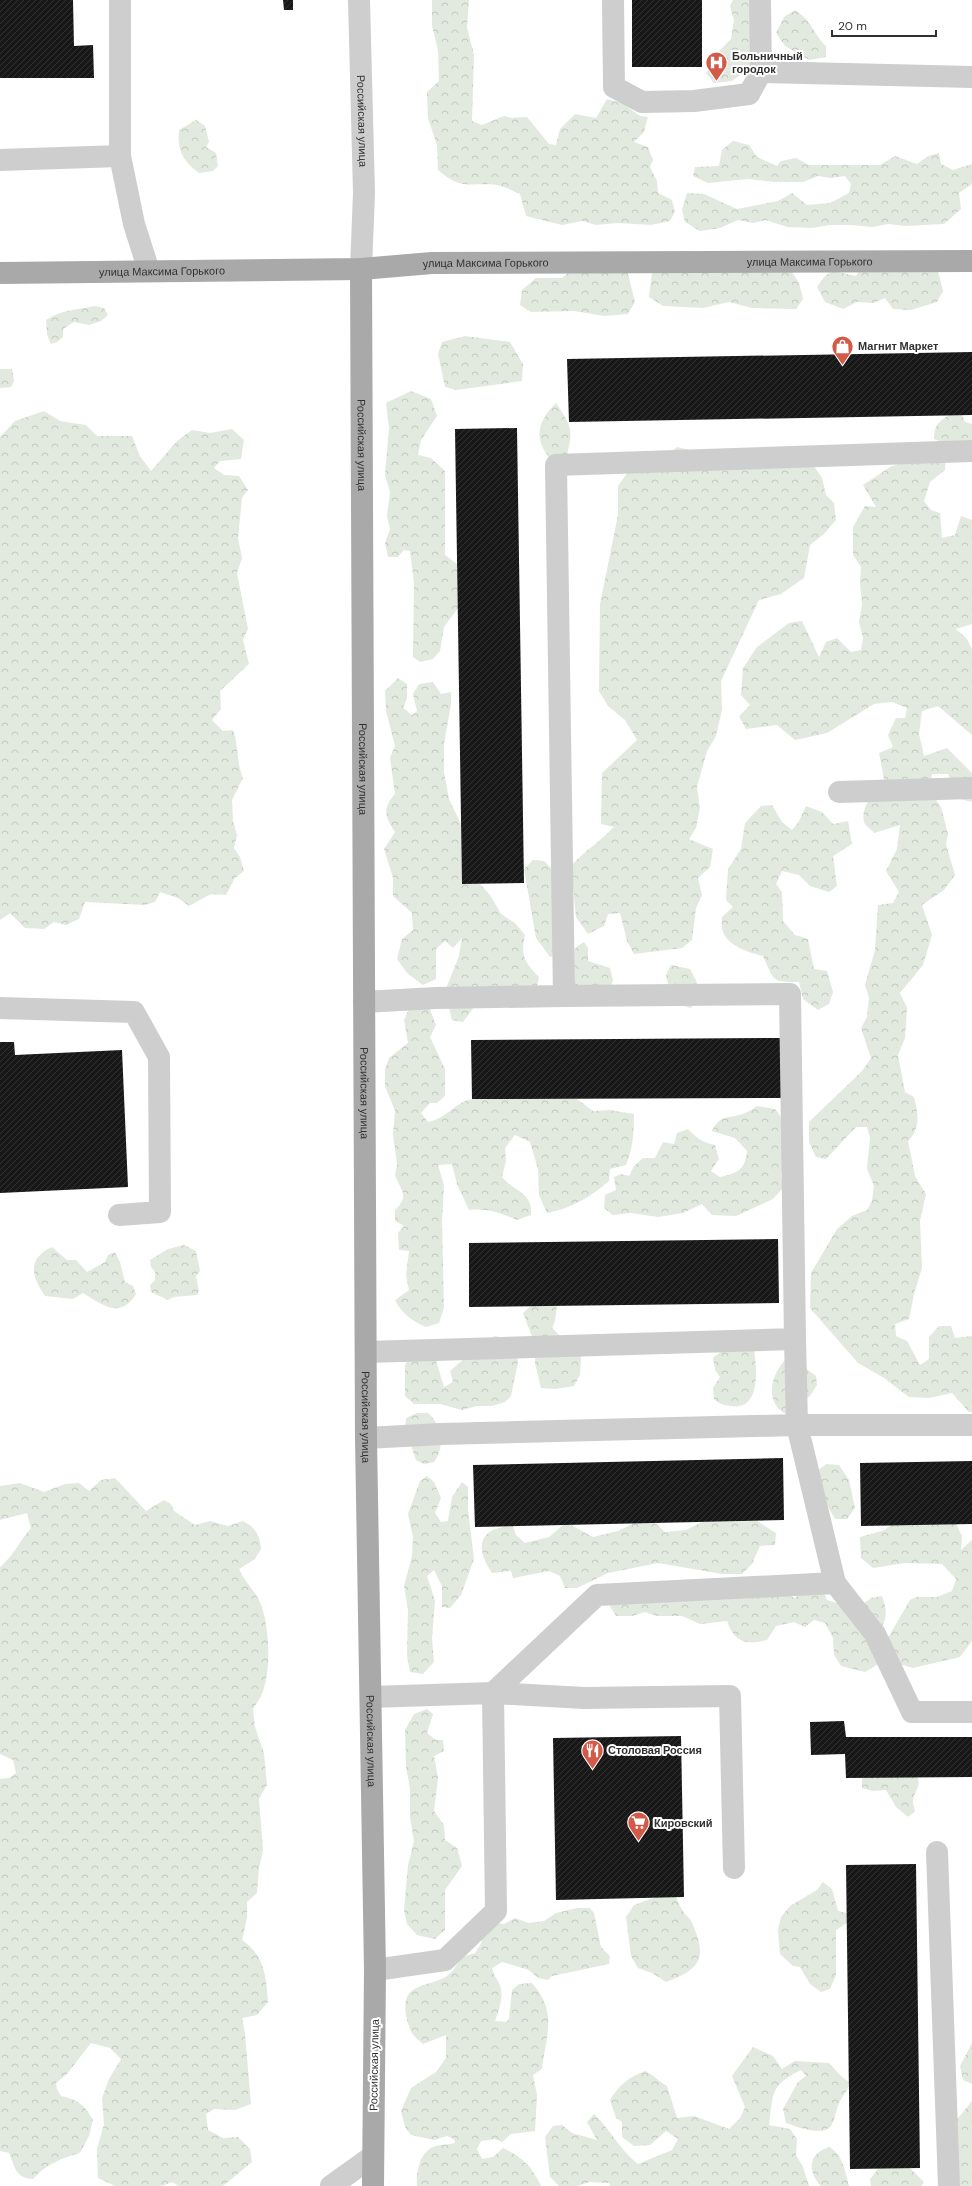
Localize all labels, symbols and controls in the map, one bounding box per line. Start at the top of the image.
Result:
scale bar [832,12,936,38]
text: 20 m [838,18,867,34]
hospital icon: Больничный городок [704,49,730,82]
place label: Больничный городок [732,49,803,76]
street label: Российская улица [354,75,370,168]
street label: улица Максима Горького [747,254,873,269]
street label: улица Максима Горького [422,256,549,271]
street label: улица Максима Горького [99,264,225,279]
shop icon: Магнит Маркет [830,333,856,366]
place label: Магнит Маркет [858,339,939,353]
street label: Российская улица [355,399,369,492]
street label: Российская улица [356,723,370,816]
street label: Российская улица [357,1047,372,1140]
street label: Российская улица [359,1371,373,1464]
street label: Российская улица [363,1695,379,1788]
restaurant icon: Столовая Россия [580,1737,606,1770]
place label: Столовая Россия [608,1743,702,1757]
supermarket icon: Кировский [626,1810,652,1843]
place label: Кировский [654,1816,713,1830]
street label: Российская улица [366,2018,382,2111]

